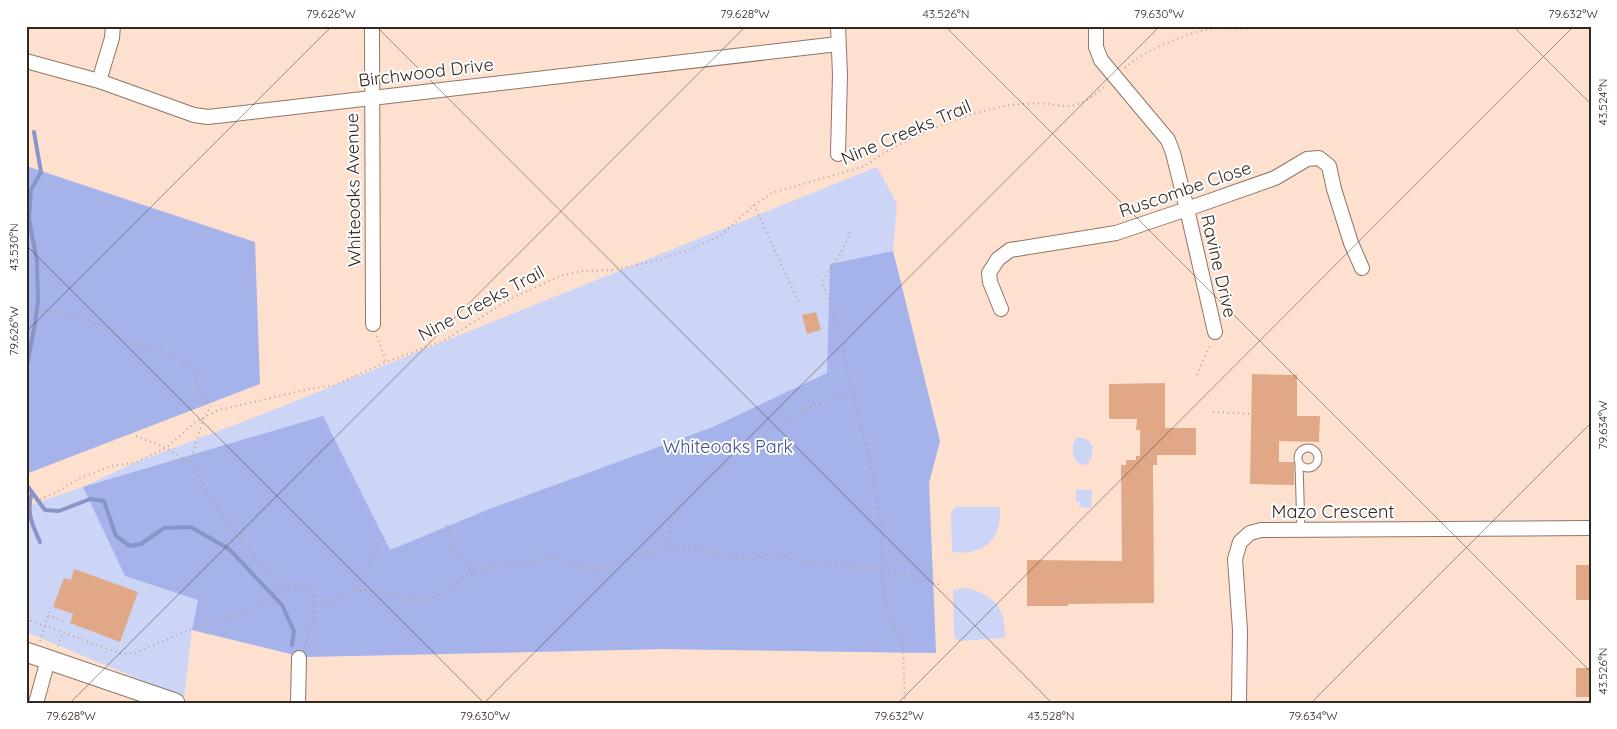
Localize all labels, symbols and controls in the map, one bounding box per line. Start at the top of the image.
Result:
text: 79.626°W [306,6,356,21]
text: 79.628°W [720,6,770,21]
text: 43.526°N [922,6,970,21]
text: 79.630°W [1134,6,1184,21]
text: 79.632°W [1548,6,1598,21]
street label: Birchwood Drive [357,52,495,92]
text: 43.524°N [1595,79,1610,125]
street label: Nine Creeks Trail [837,94,975,170]
street label: Whiteoaks Avenue [340,113,366,267]
street label: Ruscombe Close [1116,156,1254,222]
street label: Ravine Drive [1196,212,1242,320]
text: 43.530°N [6,223,21,271]
street label: Nine Creeks Trail [414,260,548,346]
text: 79.626°W [6,306,21,356]
text: 79.634°W [1595,400,1610,450]
park label: Whiteoaks Park [663,435,793,458]
street label: Mazo Crescent [1272,500,1394,523]
text: 43.526°N [1595,647,1610,695]
text: 79.628°W [46,708,96,723]
text: 79.630°W [460,708,510,723]
text: 79.632°W [874,708,924,723]
text: 43.528°N [1027,708,1075,723]
text: 79.634°W [1288,708,1338,723]

